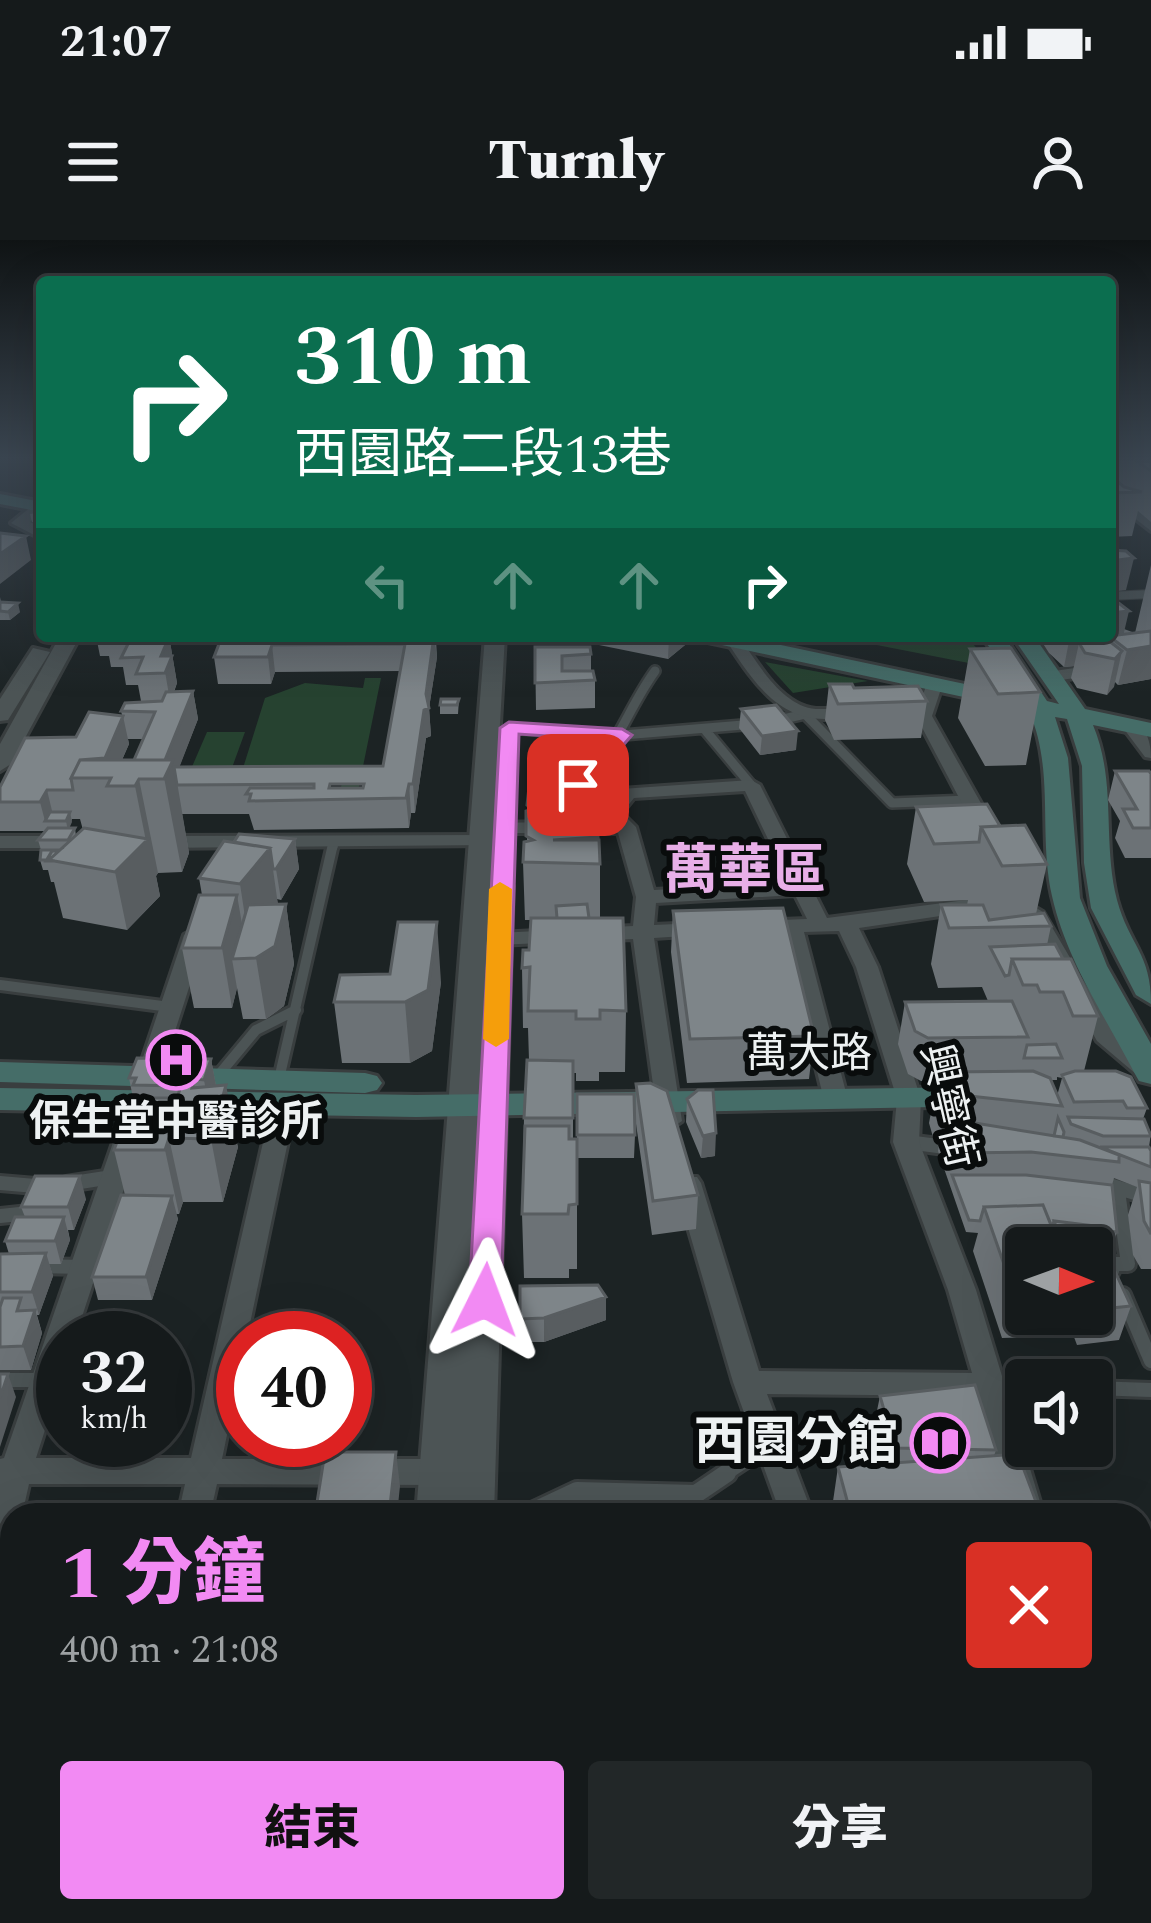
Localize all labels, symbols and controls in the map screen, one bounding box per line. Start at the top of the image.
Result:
text: 21:07 [60,8,173,77]
text: Turnly [488,121,663,203]
icon: menu [60,129,126,195]
icon: person [1025,129,1091,195]
text: 310 m [294,294,532,422]
icon: right [96,324,252,480]
text: 西園路二段13巷 [294,415,672,497]
icon: left [354,552,420,618]
icon: ahead [480,552,546,618]
icon: ahead [606,552,672,618]
icon: right [732,552,798,618]
pin [527,734,629,836]
icon: arrive [545,752,611,818]
district label: 萬華區 [664,831,826,913]
street label: 萬大路 [746,1023,872,1086]
hospital icon: 保生堂中醫診所 [145,1029,207,1091]
street label: 興寧街 [903,1038,993,1174]
place label: 保生堂中醫診所 [29,1091,323,1154]
north arrow [1005,1227,1113,1335]
map controls [1005,1227,1113,1467]
position arrow [422,1237,548,1363]
speed limit sign: 40 [216,1311,372,1467]
text: 32 [80,1328,148,1420]
button: sound [1005,1359,1113,1467]
text: km/h [80,1396,148,1442]
place label: 西園分館 [694,1404,898,1482]
library icon: 西園分館 [909,1412,971,1474]
text: 1 分鐘 [60,1521,265,1630]
button: close [966,1542,1092,1668]
text: 400 m · 21:08 [60,1621,279,1680]
button: 結束 [60,1761,564,1899]
button: 分享 [588,1761,1092,1899]

